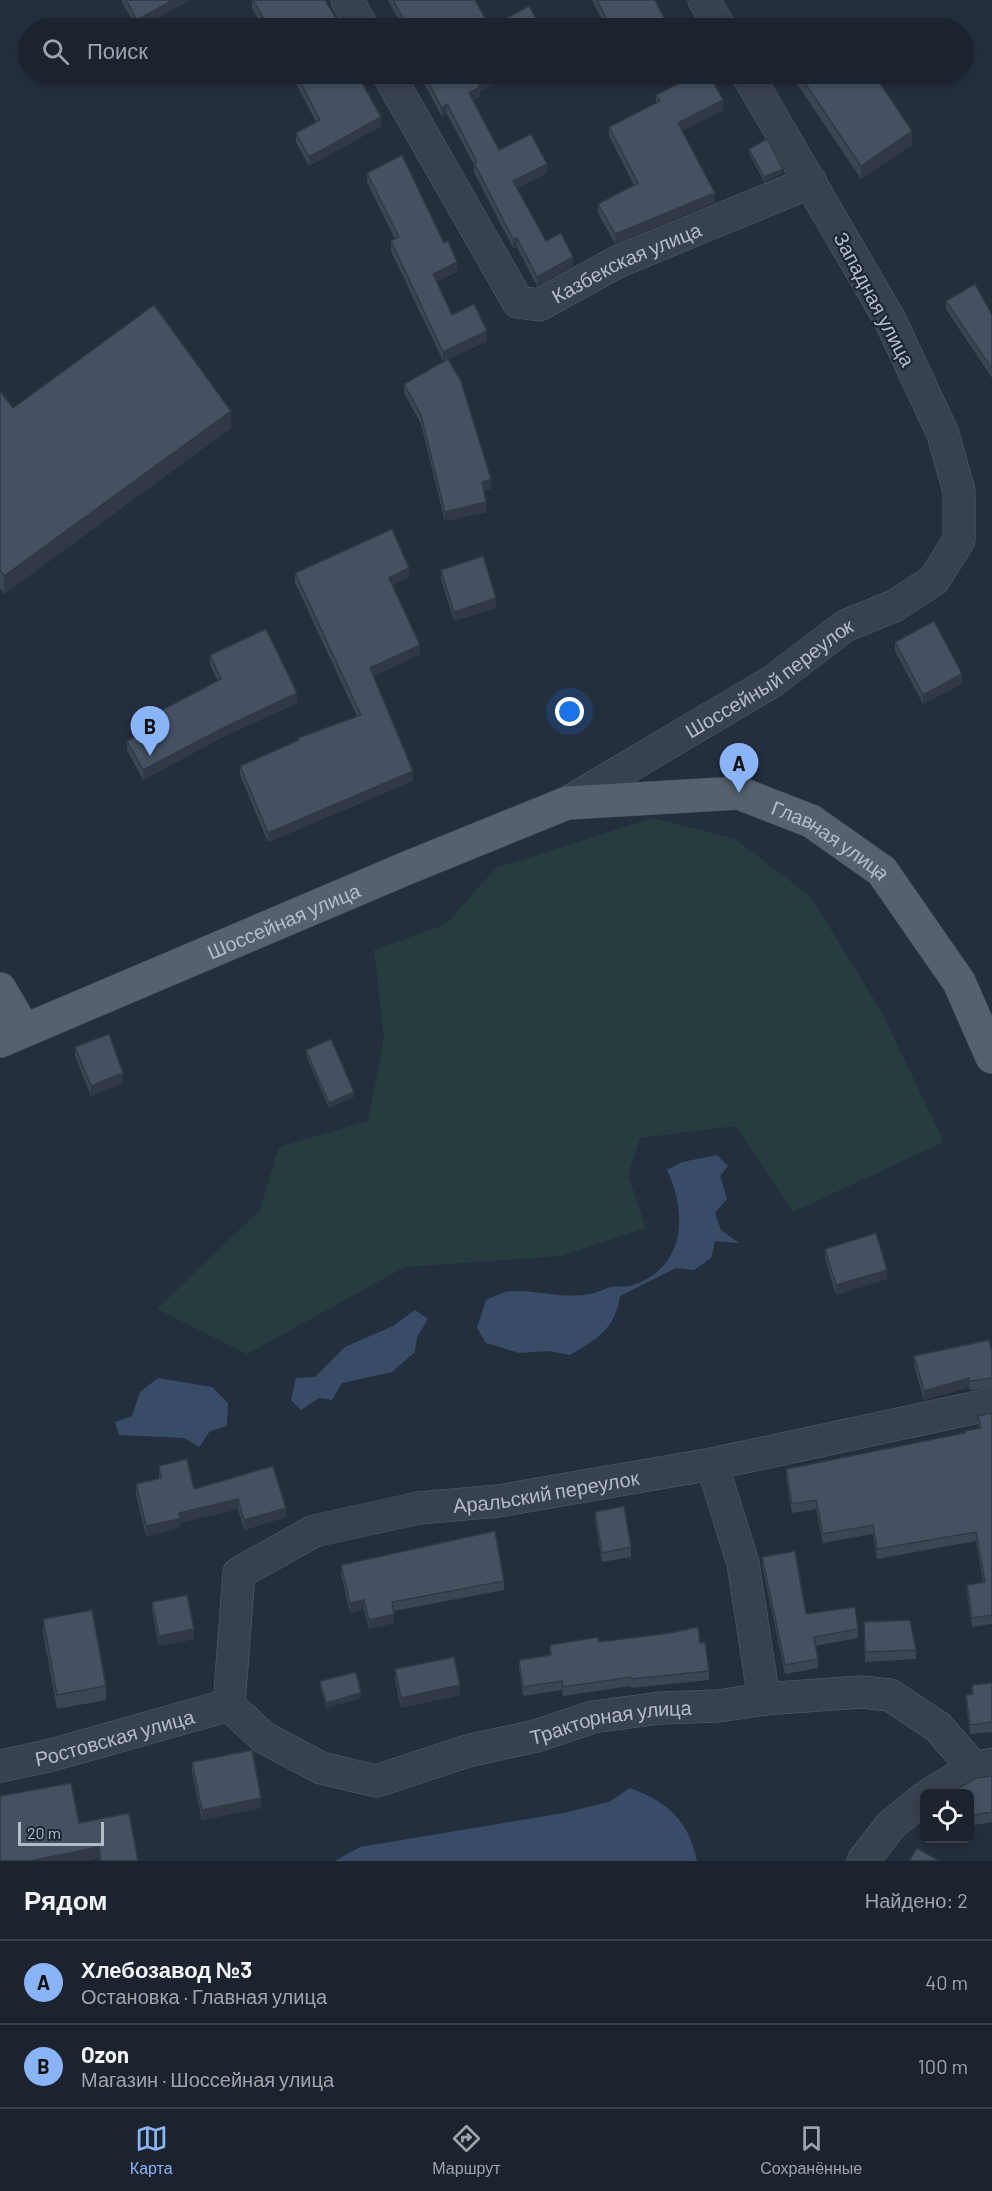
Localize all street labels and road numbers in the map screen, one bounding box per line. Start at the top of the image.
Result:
street label: Казбекская улица [547,216,705,308]
street label: Западная улица [829,228,921,371]
street label: Шоссейный переулок [681,612,856,742]
street label: Главная улица [768,795,896,885]
street label: Шоссейная улица [203,877,364,964]
street label: Аральский переулок [452,1465,641,1517]
street label: Тракторная улица [527,1695,693,1749]
street label: Ростовская улица [33,1703,198,1770]

